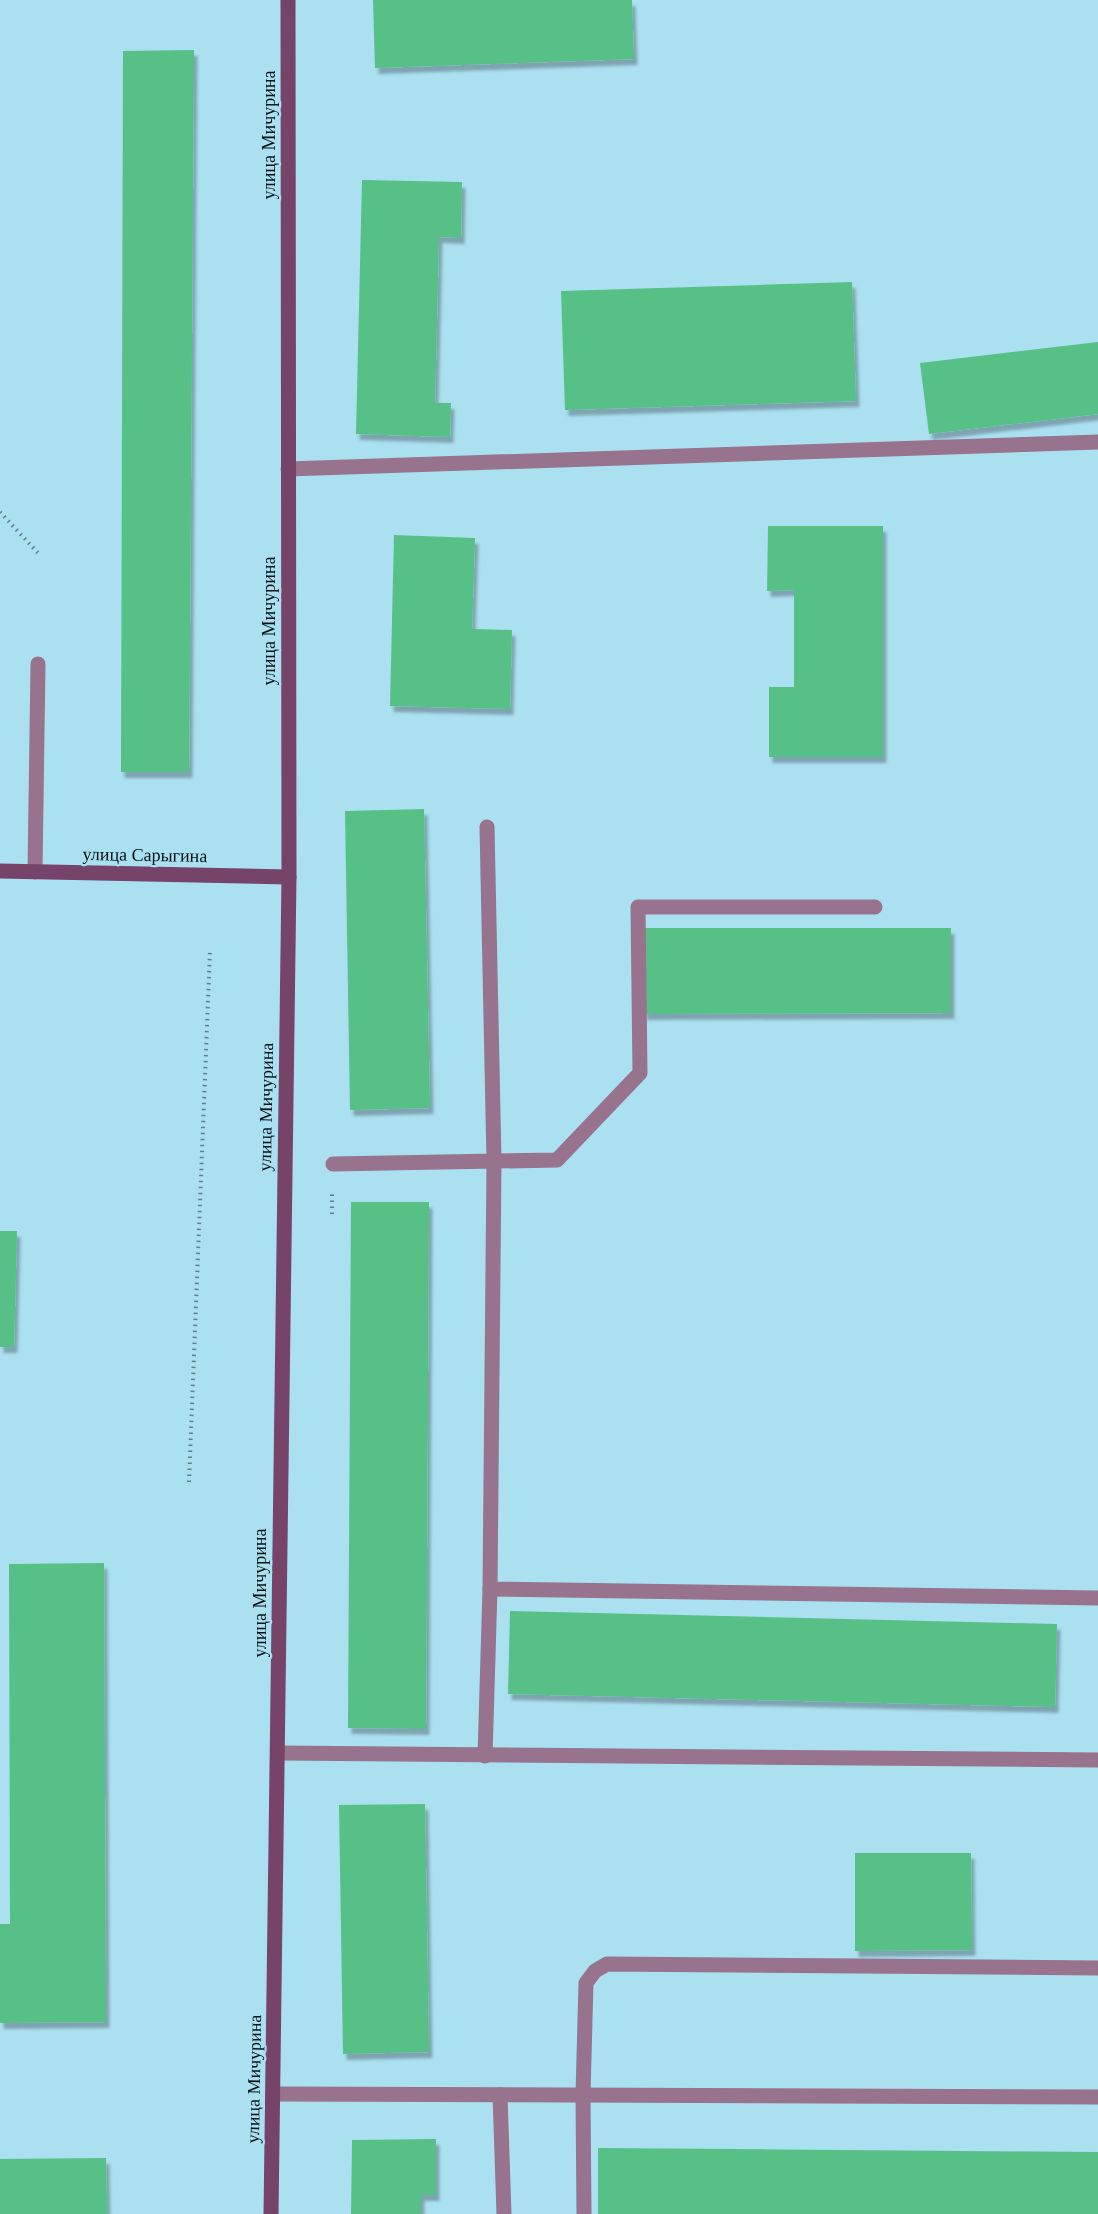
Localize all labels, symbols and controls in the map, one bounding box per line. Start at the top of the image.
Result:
street label: улица Мичурина [259,71,279,199]
street label: улица Мичурина [259,557,279,685]
street label: улица Сарыгина [82,844,208,866]
street label: улица Мичурина [255,1042,277,1172]
street label: улица Мичурина [250,1529,270,1657]
street label: улица Мичурина [243,2014,265,2144]

